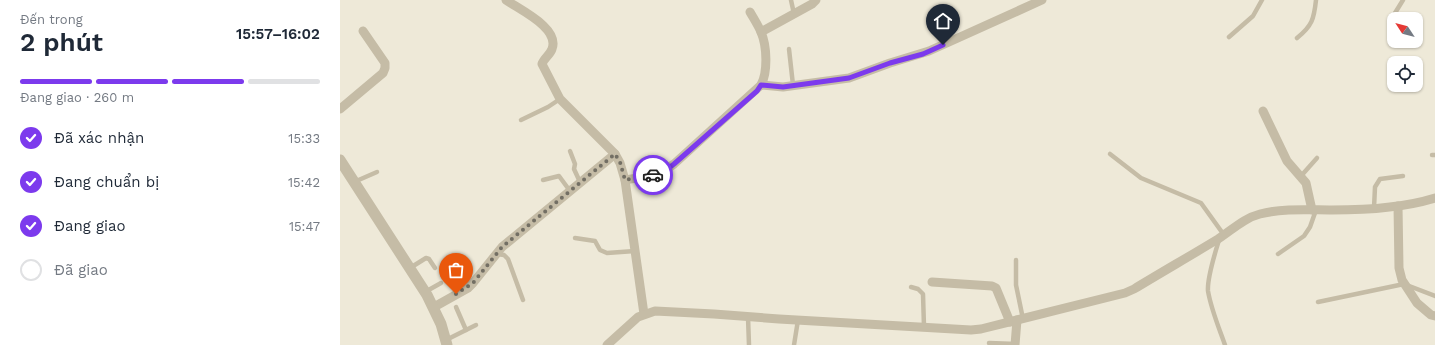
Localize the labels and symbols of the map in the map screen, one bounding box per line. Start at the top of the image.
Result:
pin [926,4,960,45]
north arrow [1387,12,1423,48]
courier [633,155,673,195]
pin [439,253,473,294]

